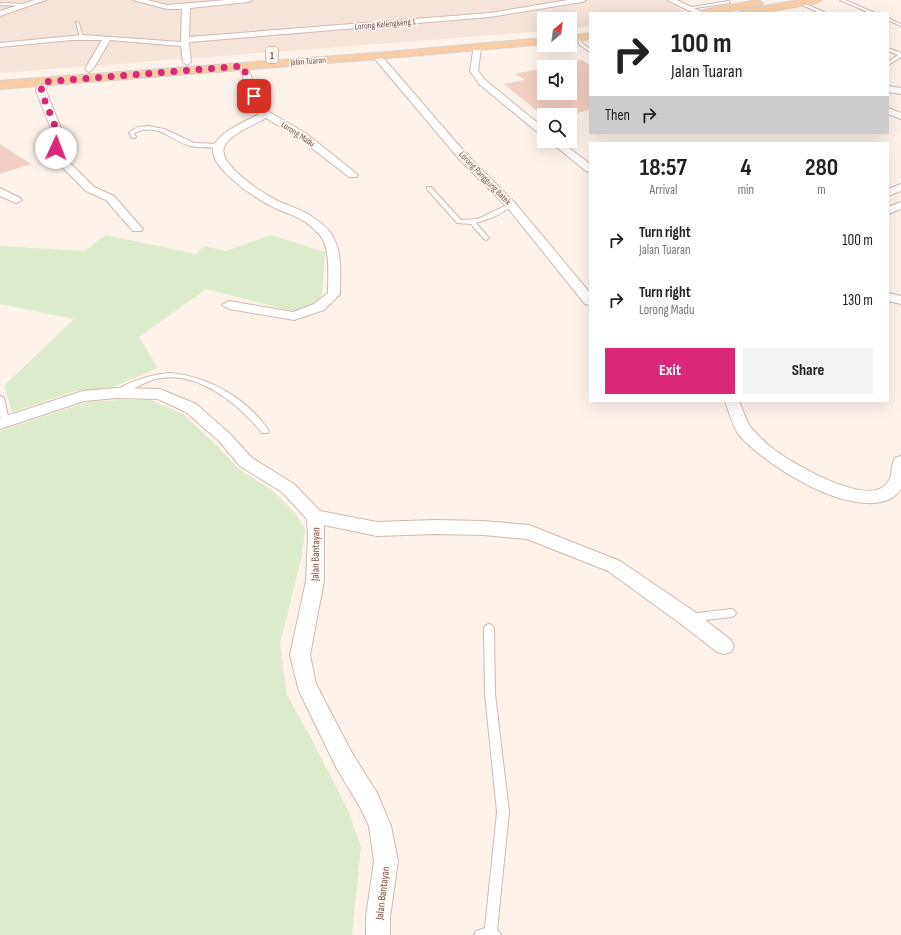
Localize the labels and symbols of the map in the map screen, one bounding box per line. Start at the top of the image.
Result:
north arrow [537,12,577,52]
street label: Lorong Kelengkeng 1 [354,16,417,33]
road number: 1 [266,47,278,63]
street label: Jalan Tuaran [289,55,326,68]
pin [237,79,271,113]
street label: Lorong Madu [279,119,317,150]
position arrow [35,127,77,169]
street label: Lorong Ranggung Batek [456,149,513,208]
street label: Jalan Bantayan [309,527,322,582]
street label: Jalan Bantayan [373,865,392,921]

